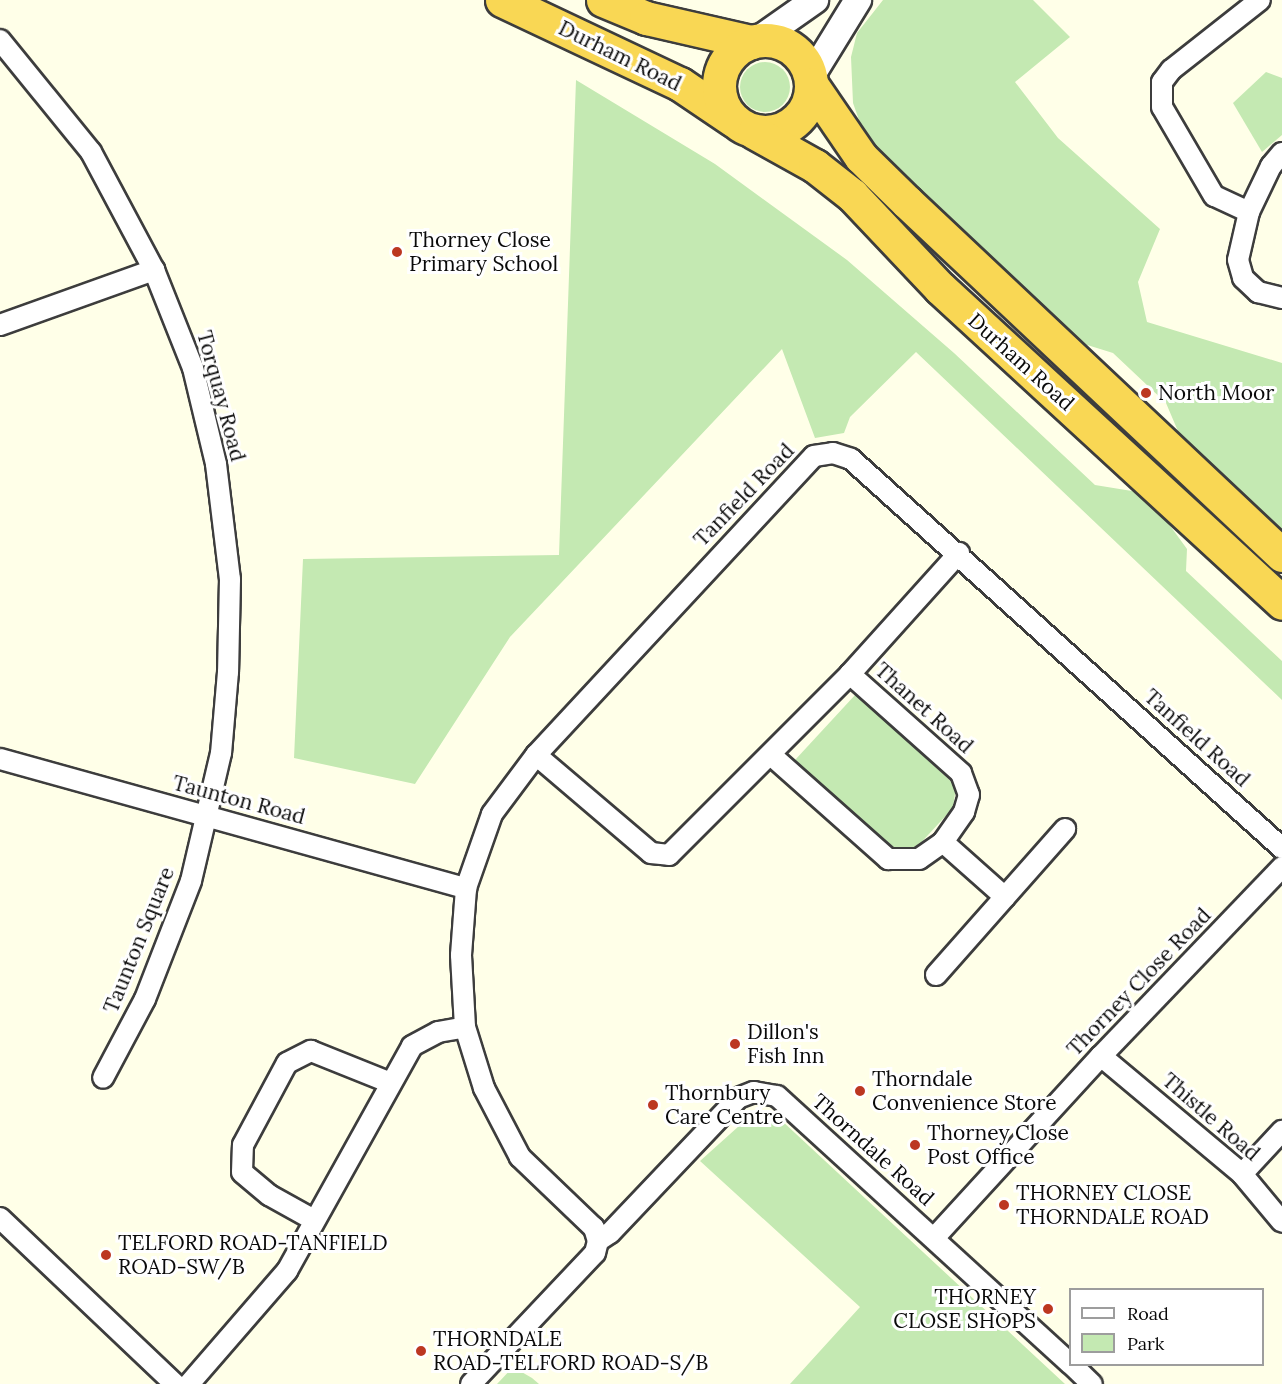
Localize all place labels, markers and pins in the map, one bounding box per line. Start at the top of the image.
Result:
place label: Thorney Close Primary School [409,227,558,277]
marker: Thorney Close Primary School [390,245,404,259]
place label: North Moor [1158,380,1274,406]
marker: North Moor [1139,386,1153,400]
place label: Dillon's Fish Inn [747,1019,824,1069]
marker: Dillon's Fish Inn [728,1037,742,1051]
place label: Thorndale Convenience Store [872,1066,1057,1116]
place label: Thornbury Care Centre [665,1080,783,1130]
marker: Thorndale Convenience Store [853,1084,867,1098]
marker: Thornbury Care Centre [646,1098,660,1112]
place label: Thorney Close Post Office [927,1120,1069,1170]
marker: Thorney Close Post Office [908,1138,922,1152]
place label: THORNEY CLOSE THORNDALE ROAD [1016,1180,1209,1230]
marker: THORNEY CLOSE THORNDALE ROAD [997,1198,1011,1212]
place label: TELFORD ROAD-TANFIELD ROAD-SW/B [118,1230,388,1280]
marker: TELFORD ROAD-TANFIELD ROAD-SW/B [99,1248,113,1262]
place label: THORNEY CLOSE SHOPS [893,1284,1036,1334]
marker: THORNEY CLOSE SHOPS [1041,1302,1055,1316]
place label: THORNDALE ROAD-TELFORD ROAD-S/B [433,1326,708,1376]
marker: THORNDALE ROAD-TELFORD ROAD-S/B [414,1344,428,1358]

